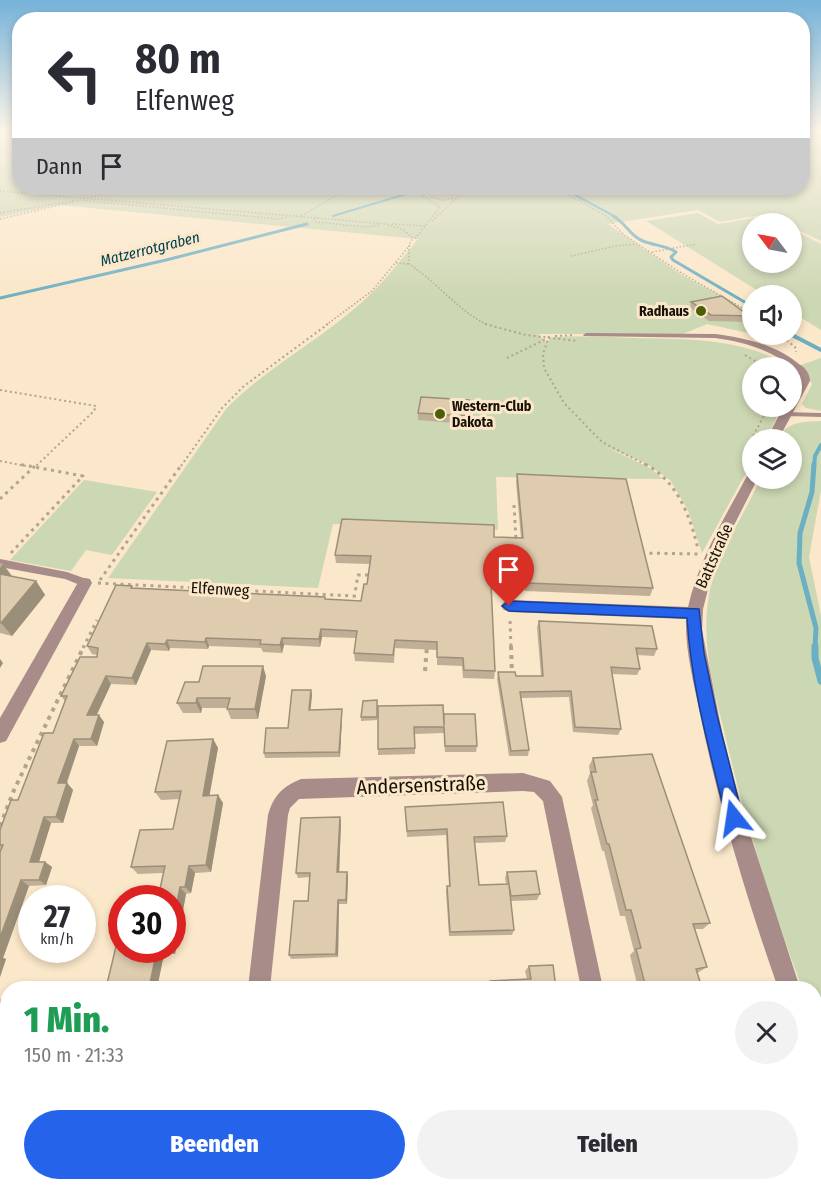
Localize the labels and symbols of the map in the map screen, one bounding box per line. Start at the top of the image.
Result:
north arrow [742,213,802,273]
water label: Matzerrotgraben [98,228,202,270]
place label: Radhaus [639,303,689,320]
marker: Radhaus [694,304,708,318]
place label: Western-Club Dakota [452,398,532,431]
marker: Western-Club Dakota [433,407,447,421]
street label: Battstraße [691,521,737,591]
pin [483,544,534,606]
street label: Elfenweg [190,578,250,600]
street label: Andersenstraße [356,771,486,799]
position arrow [702,786,766,850]
speed limit sign: 30 [108,885,186,963]

